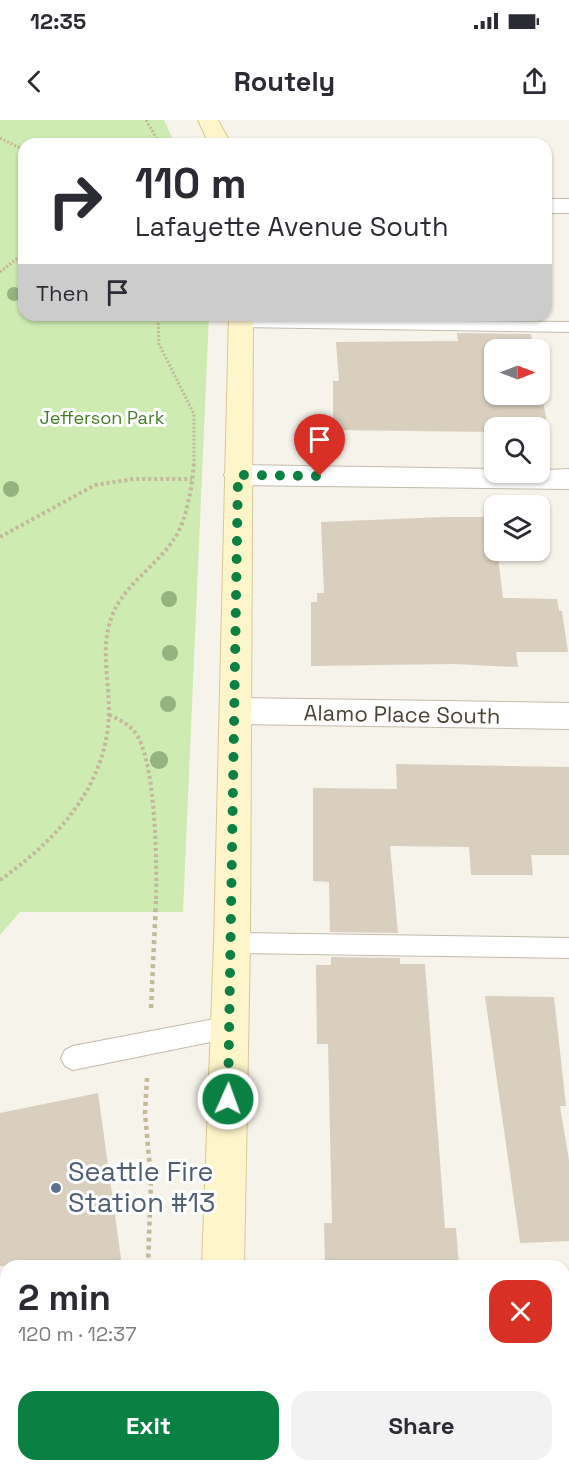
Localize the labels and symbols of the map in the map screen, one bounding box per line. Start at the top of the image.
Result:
north arrow [484,339,550,405]
park label: Jefferson Park [40,406,165,429]
pin [294,414,345,476]
street label: Alamo Place South [303,698,501,730]
position arrow [196,1067,260,1131]
place label: Seattle Fire Station #13 [68,1154,215,1220]
marker: Seattle Fire Station #13 [49,1181,63,1195]

